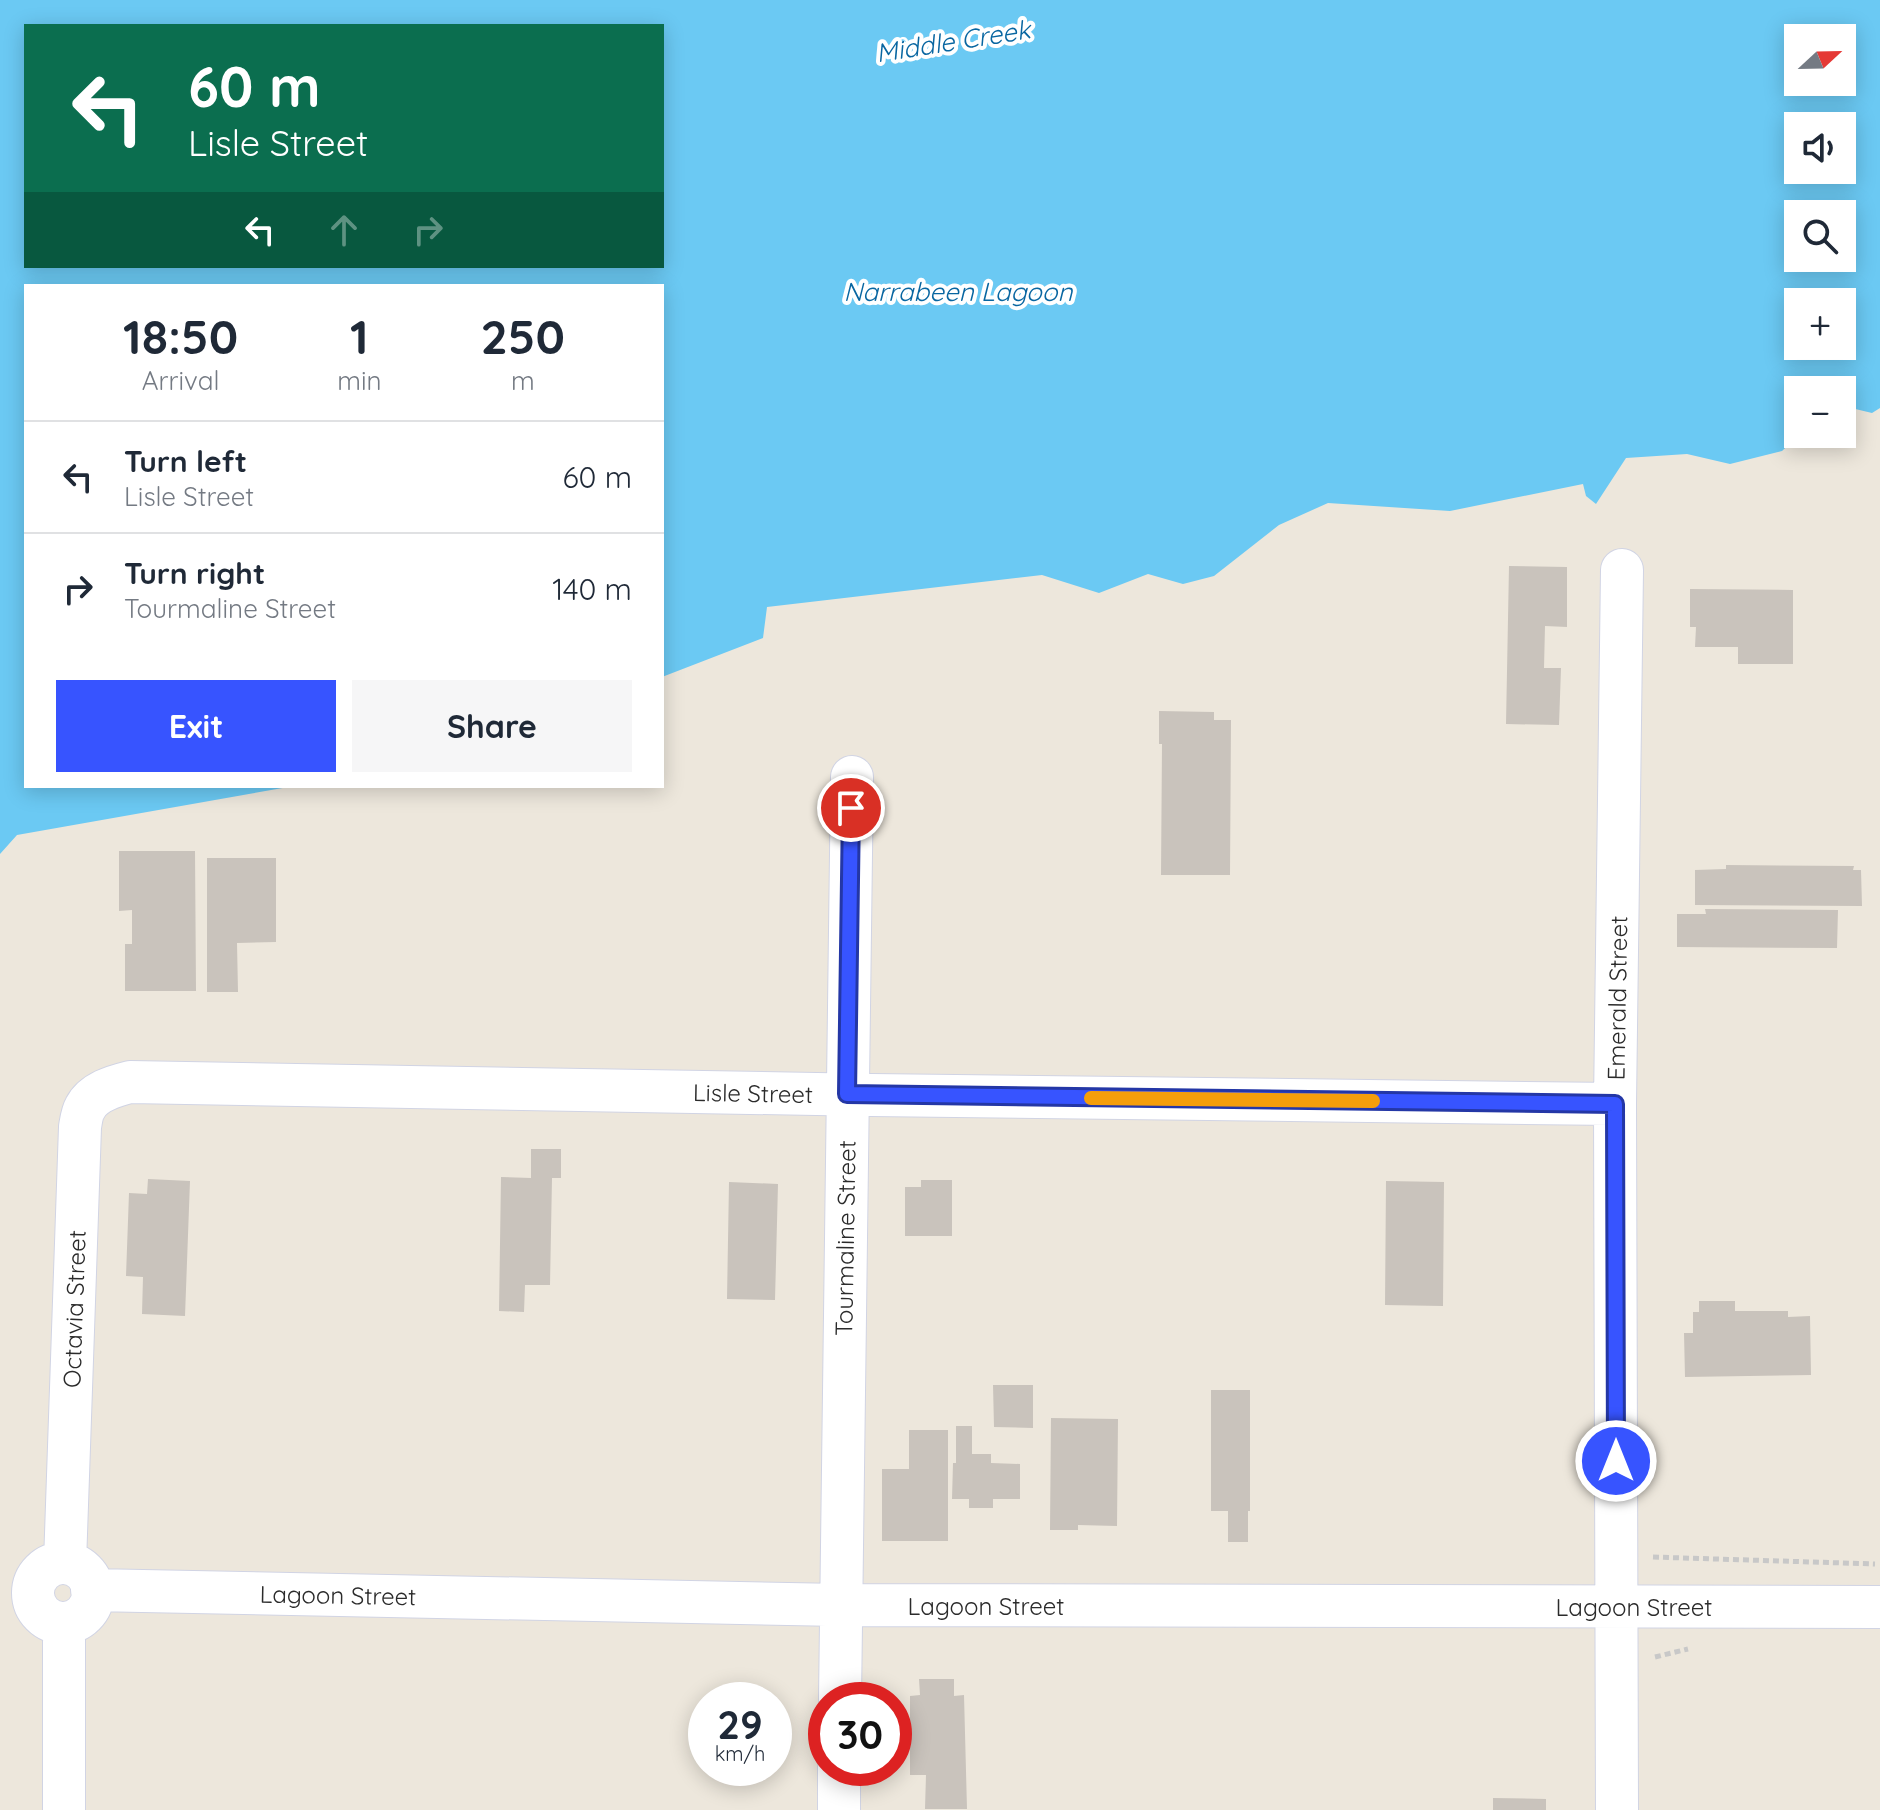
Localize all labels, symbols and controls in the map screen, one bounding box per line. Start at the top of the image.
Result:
water label: Middle Creek [873,12,1035,69]
north arrow [1784,24,1856,96]
map controls [1784,24,1856,448]
text: 60 m [188,51,321,121]
icon: left [56,56,160,160]
button: sound [1784,112,1856,184]
text: Lisle Street [188,120,368,165]
button: search [1784,200,1856,272]
icon: left [238,208,282,252]
icon: ahead [322,208,366,252]
icon: right [406,208,450,252]
water label: Narrabeen Lagoon [843,275,1074,308]
button: + [1784,288,1856,360]
text: 18:50 [123,306,238,366]
text: 1 [350,306,369,366]
text: 250 [481,306,565,366]
text: Arrival [142,364,220,397]
text: min [337,364,382,397]
text: m [511,364,535,397]
button: − [1784,376,1856,448]
text: Turn left [124,442,247,480]
icon: left [56,455,100,499]
text: 60 m [562,458,632,496]
text: Lisle Street [124,480,254,513]
text: Turn right [124,554,265,592]
icon: right [56,567,100,611]
text: 140 m [552,570,632,608]
text: Tourmaline Street [124,592,336,625]
button: Exit [56,680,336,772]
button: Share [352,680,632,772]
pin [817,774,885,842]
icon: arrive [829,786,873,830]
street label: Emerald Street [1601,915,1633,1081]
street label: Lisle Street [693,1077,813,1109]
street label: Tourmaline Street [828,1140,862,1336]
street label: Octavia Street [56,1230,92,1388]
position arrow [1574,1419,1658,1503]
street label: Lagoon Street [259,1579,417,1611]
street label: Lagoon Street [908,1591,1064,1621]
street label: Lagoon Street [1556,1592,1712,1622]
speed limit sign: 30 [808,1682,912,1786]
text: 29 [717,1699,763,1749]
text: km/h [715,1741,765,1766]

